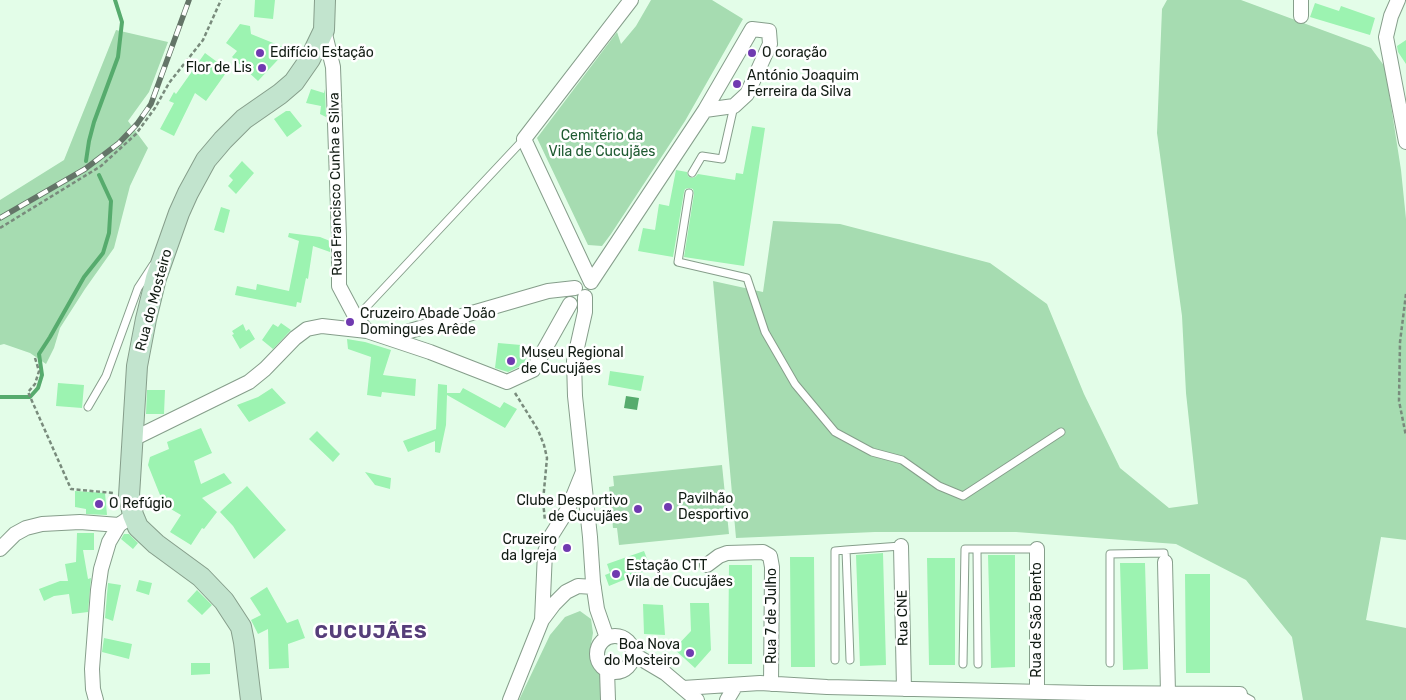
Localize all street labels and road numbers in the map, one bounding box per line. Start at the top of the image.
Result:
street label: Rua Francisco Cunha e Silva [326,92,346,276]
street label: Rua do Mosteiro [132,247,176,353]
street label: Rua de São Bento [1029,562,1045,678]
street label: Rua 7 de Julho [764,568,780,664]
street label: Rua CNE [894,590,912,646]

